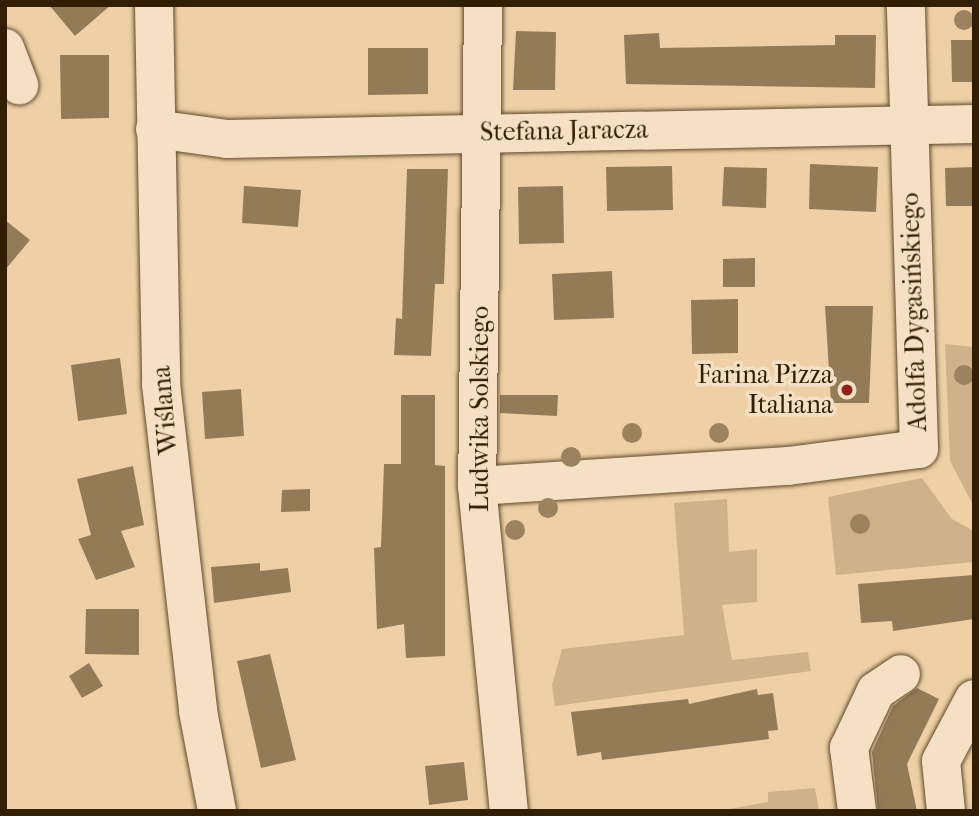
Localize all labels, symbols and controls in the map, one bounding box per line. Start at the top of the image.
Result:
street label: Stefana Jaracza [480,114,648,148]
street label: Adolfa Dygasińskiego [894,192,934,432]
street label: Ludwika Solskiego [464,306,496,512]
place label: Farina Pizza Italiana [697,359,833,420]
street label: Wiślana [146,364,184,456]
marker: Farina Pizza Italiana [839,382,855,398]

